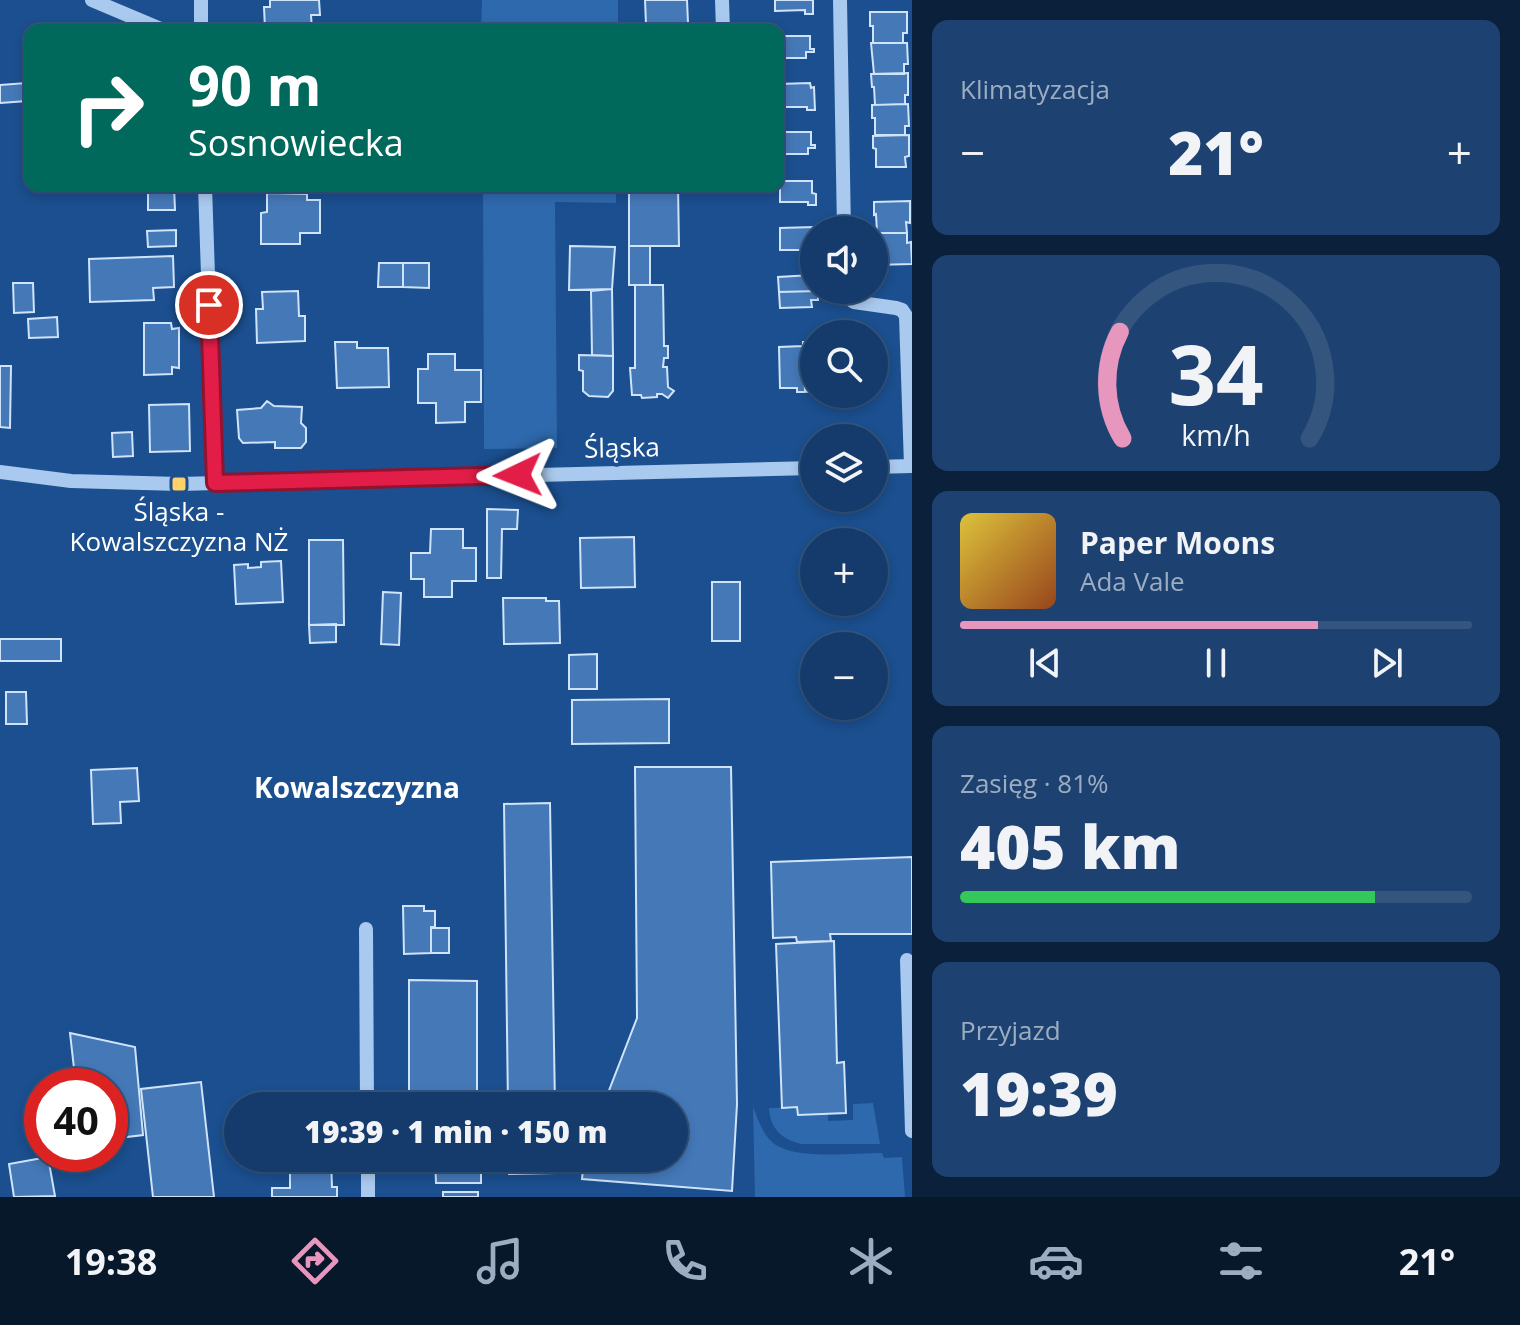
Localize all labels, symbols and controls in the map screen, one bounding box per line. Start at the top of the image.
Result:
text: 90 m [188,46,322,122]
icon: right [56,56,160,160]
text: Klimatyzacja [960,71,1110,107]
text: 21° [1168,111,1264,193]
text: Sosnowiecka [188,118,404,167]
text: − [960,122,985,182]
text: + [1447,122,1472,182]
map controls [800,216,888,720]
button: sound [800,216,888,304]
pin [175,271,243,339]
icon: arrive [187,283,231,327]
text: 34 [1168,316,1264,429]
button: search [800,320,888,408]
text: km/h [1181,415,1251,454]
button: layers [800,424,888,512]
street label: Śląska [584,428,660,466]
position arrow [476,433,560,517]
marker: Śląska - Kowalszczyzna NŻ [170,475,188,493]
place label: Śląska - Kowalszczyzna NŻ [70,493,288,559]
text: Paper Moons [1080,522,1275,563]
button: + [800,528,888,616]
text: Ada Vale [1080,563,1185,599]
button: − [800,632,888,720]
icon: previous [1023,641,1067,685]
icon: pause [1194,641,1238,685]
icon: next [1365,641,1409,685]
text: Zasięg · 81% [960,765,1109,801]
district label: Kowalszczyzna [254,768,460,806]
text: 405 km [960,805,1181,887]
text: Przyjazd [960,1012,1061,1048]
text: 19:39 [960,1052,1118,1134]
speed limit sign: 40 [24,1068,128,1172]
text: 19:39 · 1 min · 150 m [304,1111,608,1152]
icon: directions [287,1233,343,1289]
icon: music [472,1233,528,1289]
icon: phone [657,1233,713,1289]
icon: climate [843,1233,899,1289]
icon: car [1028,1233,1084,1289]
icon: filters [1213,1233,1269,1289]
text: 19:38 [65,1237,157,1286]
text: 21° [1399,1237,1455,1286]

